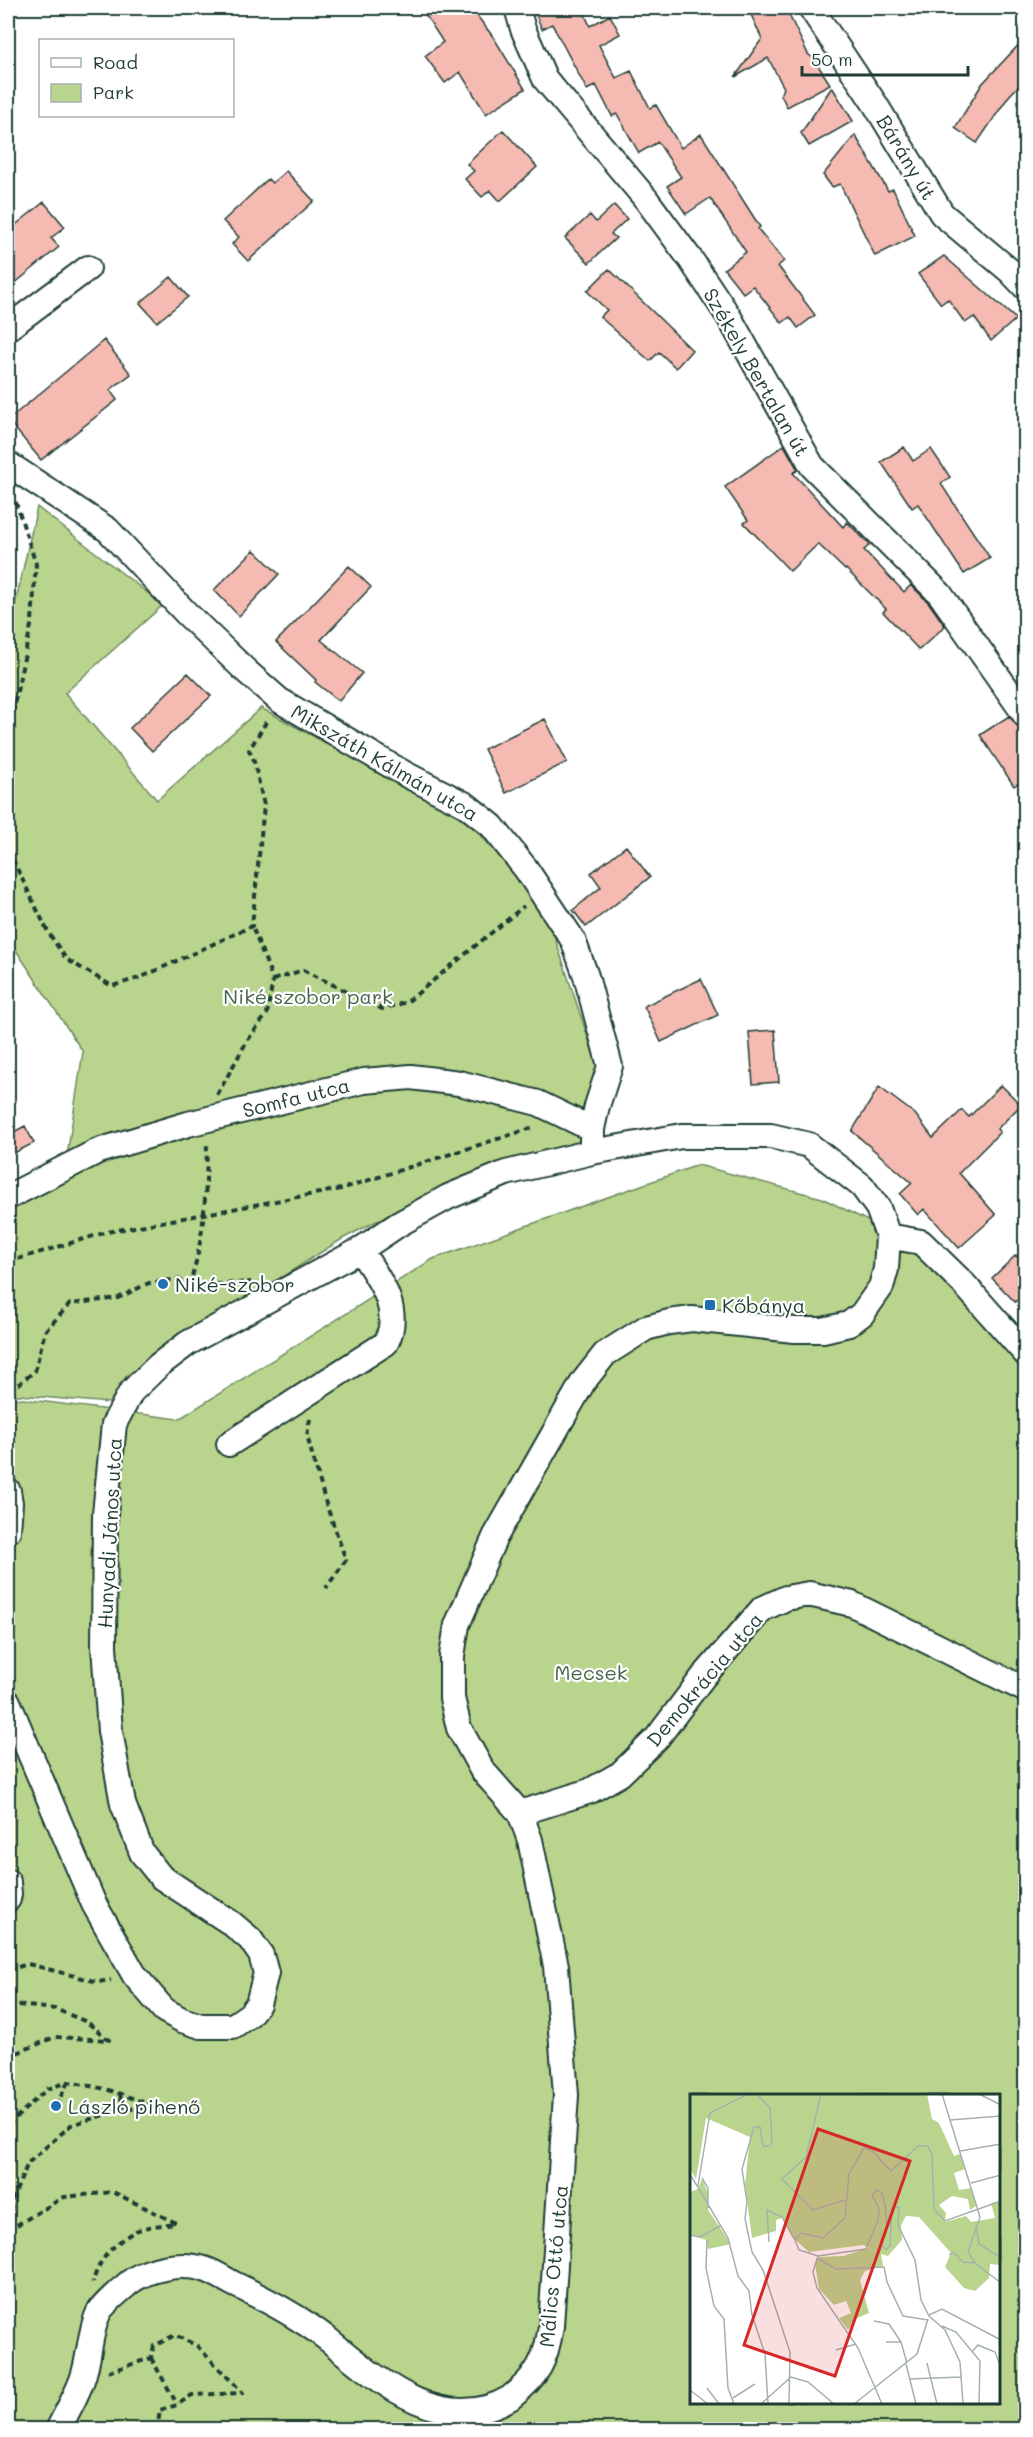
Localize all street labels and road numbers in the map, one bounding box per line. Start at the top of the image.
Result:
street label: Bárány út [871,110,943,204]
street label: Székely Bertalan út [698,283,816,461]
street label: Mikszáth Kálmán utca [287,698,483,826]
street label: Somfa utca [240,1071,352,1123]
street label: Hunyadi János utca [91,1437,127,1629]
street label: Demokrácia utca [640,1606,768,1752]
street label: Málics Ottó utca [533,2184,573,2348]

